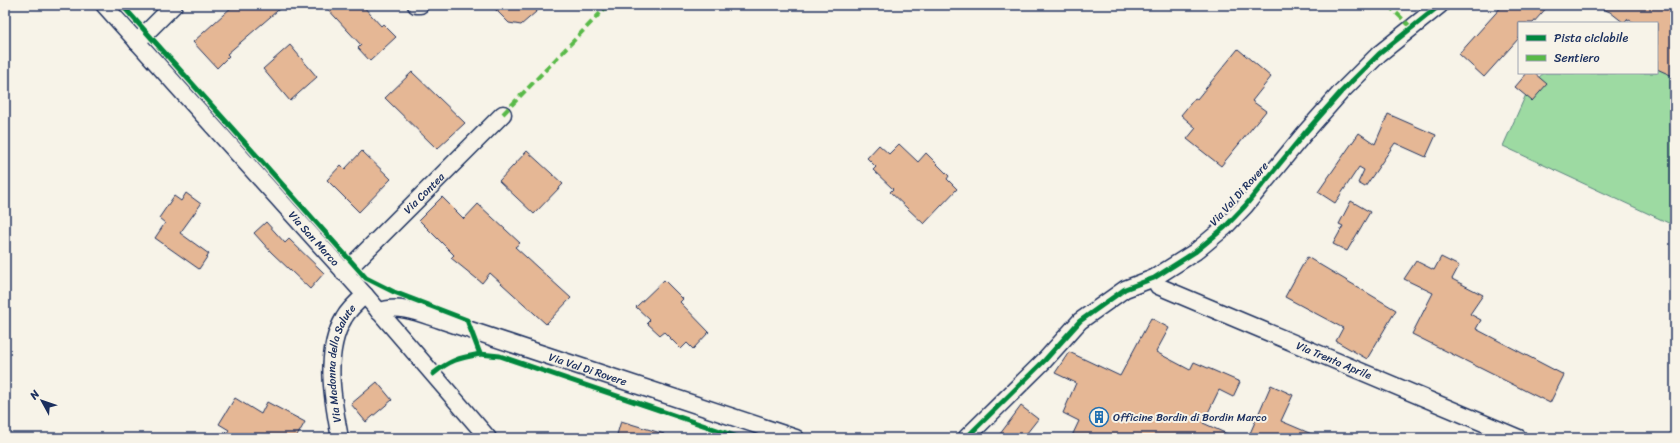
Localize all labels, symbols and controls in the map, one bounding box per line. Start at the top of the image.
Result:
legend [1518,22,1658,74]
text: Pista ciclabile [1554,27,1628,49]
text: Sentiero [1554,47,1600,69]
street label: Via Val Di Rovere [1205,157,1273,231]
street label: Via Contea [399,168,449,218]
street label: Via San Marco [284,206,345,271]
street label: Via Madonna della Salute [322,299,361,424]
street label: Via Trenta Aprile [1293,336,1376,385]
street label: Via Val Di Rovere [546,347,630,391]
north arrow [22,381,62,421]
text: N [24,386,45,405]
building icon: Officine Bordin di Bordin Marco [1088,406,1110,428]
place label: Officine Bordin di Bordin Marco [1113,408,1267,427]

